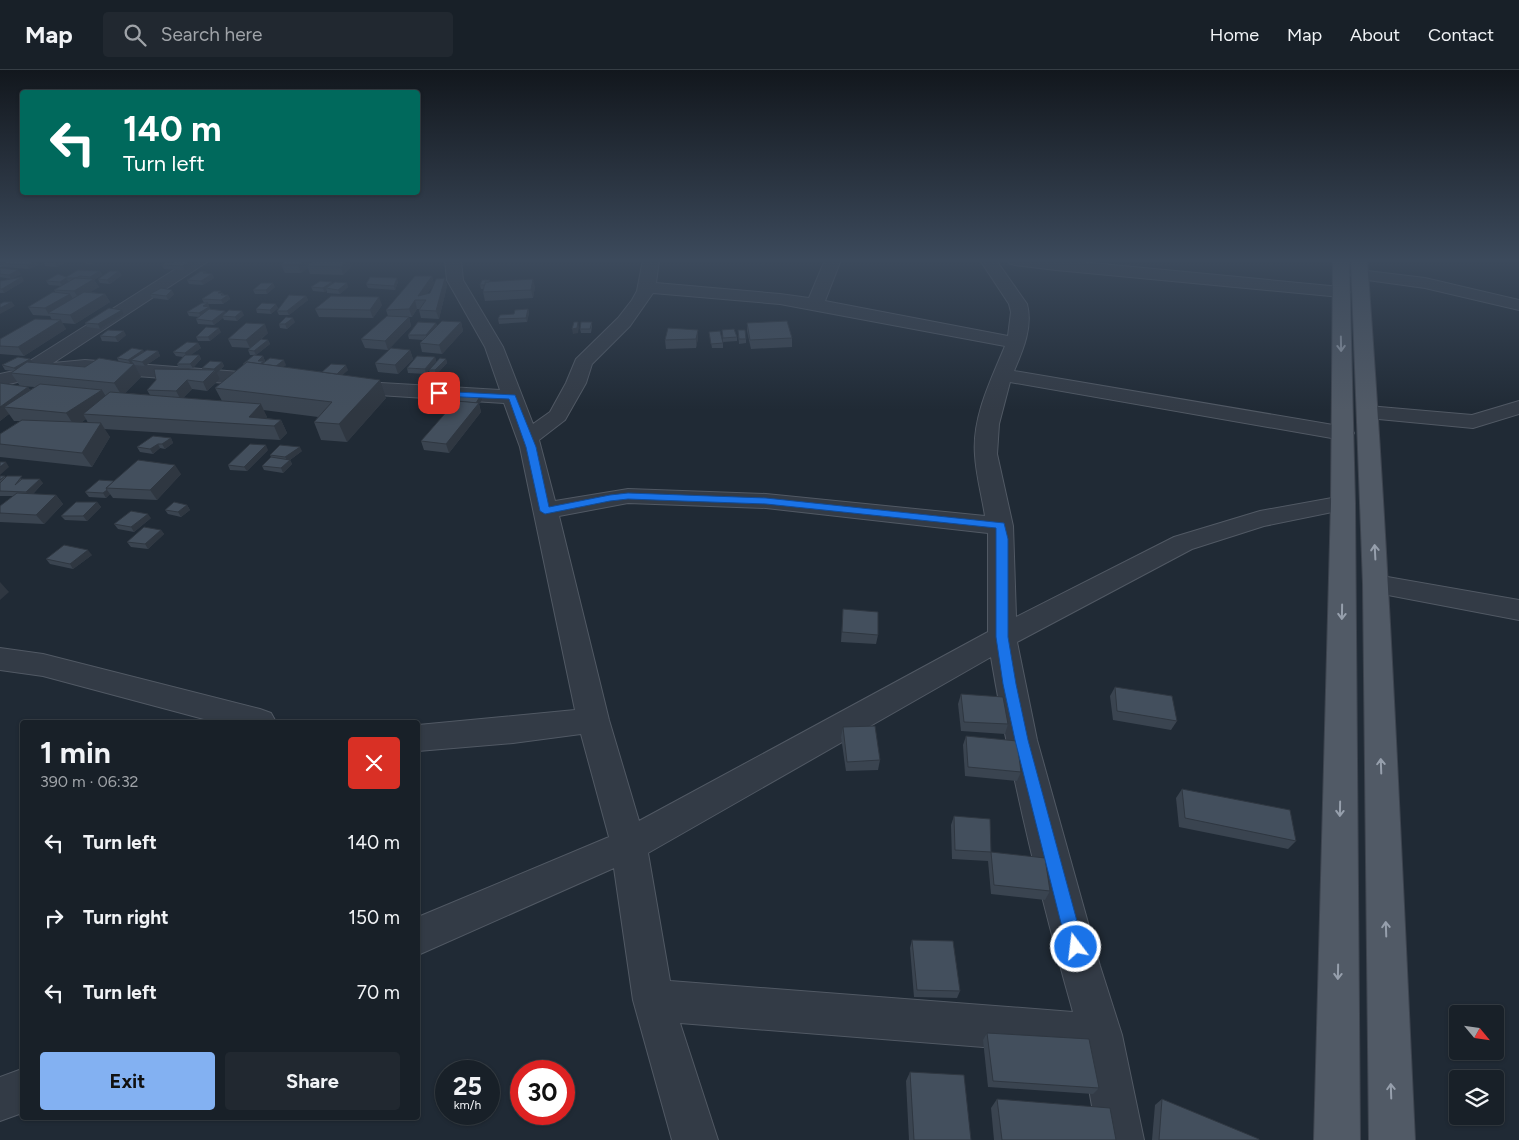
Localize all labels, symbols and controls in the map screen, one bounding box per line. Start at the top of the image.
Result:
search box [103,12,453,57]
text: Map [25,20,73,49]
icon: search [121,21,149,49]
text: Search here [161,23,262,46]
text: Home [1210,24,1259,46]
text: Map [1287,24,1322,46]
text: About [1350,24,1400,46]
text: Contact [1428,24,1494,46]
text: 140 m [123,108,221,150]
icon: left [40,110,105,175]
text: Turn left [123,150,205,177]
one-way arrow [1336,336,1346,352]
pin [418,372,460,414]
icon: arrive [425,379,453,407]
one-way arrow [1370,544,1379,560]
one-way arrow [1337,603,1347,619]
text: 1 min [40,734,111,771]
button: close [348,737,400,789]
one-way arrow [1377,759,1386,775]
text: 390 m · 06:32 [40,772,139,791]
one-way arrow [1335,800,1345,817]
icon: left [40,829,68,857]
text: Turn left [83,831,157,854]
text: 140 m [347,831,400,854]
icon: right [40,904,68,932]
text: Turn right [83,906,169,929]
text: 150 m [348,906,400,929]
position arrow [1049,920,1101,972]
one-way arrow [1381,921,1391,938]
one-way arrow [1333,963,1343,979]
icon: left [40,979,68,1007]
text: Turn left [83,981,157,1004]
text: 70 m [357,981,400,1004]
north arrow [1449,1005,1504,1060]
map controls [1449,1005,1504,1125]
button: Exit [40,1052,215,1110]
button: Share [225,1052,400,1110]
speed limit sign: 30 [510,1060,575,1125]
button: layers [1449,1070,1504,1125]
text: 25 [453,1071,482,1101]
one-way arrow [1386,1084,1395,1100]
text: km/h [454,1098,481,1112]

